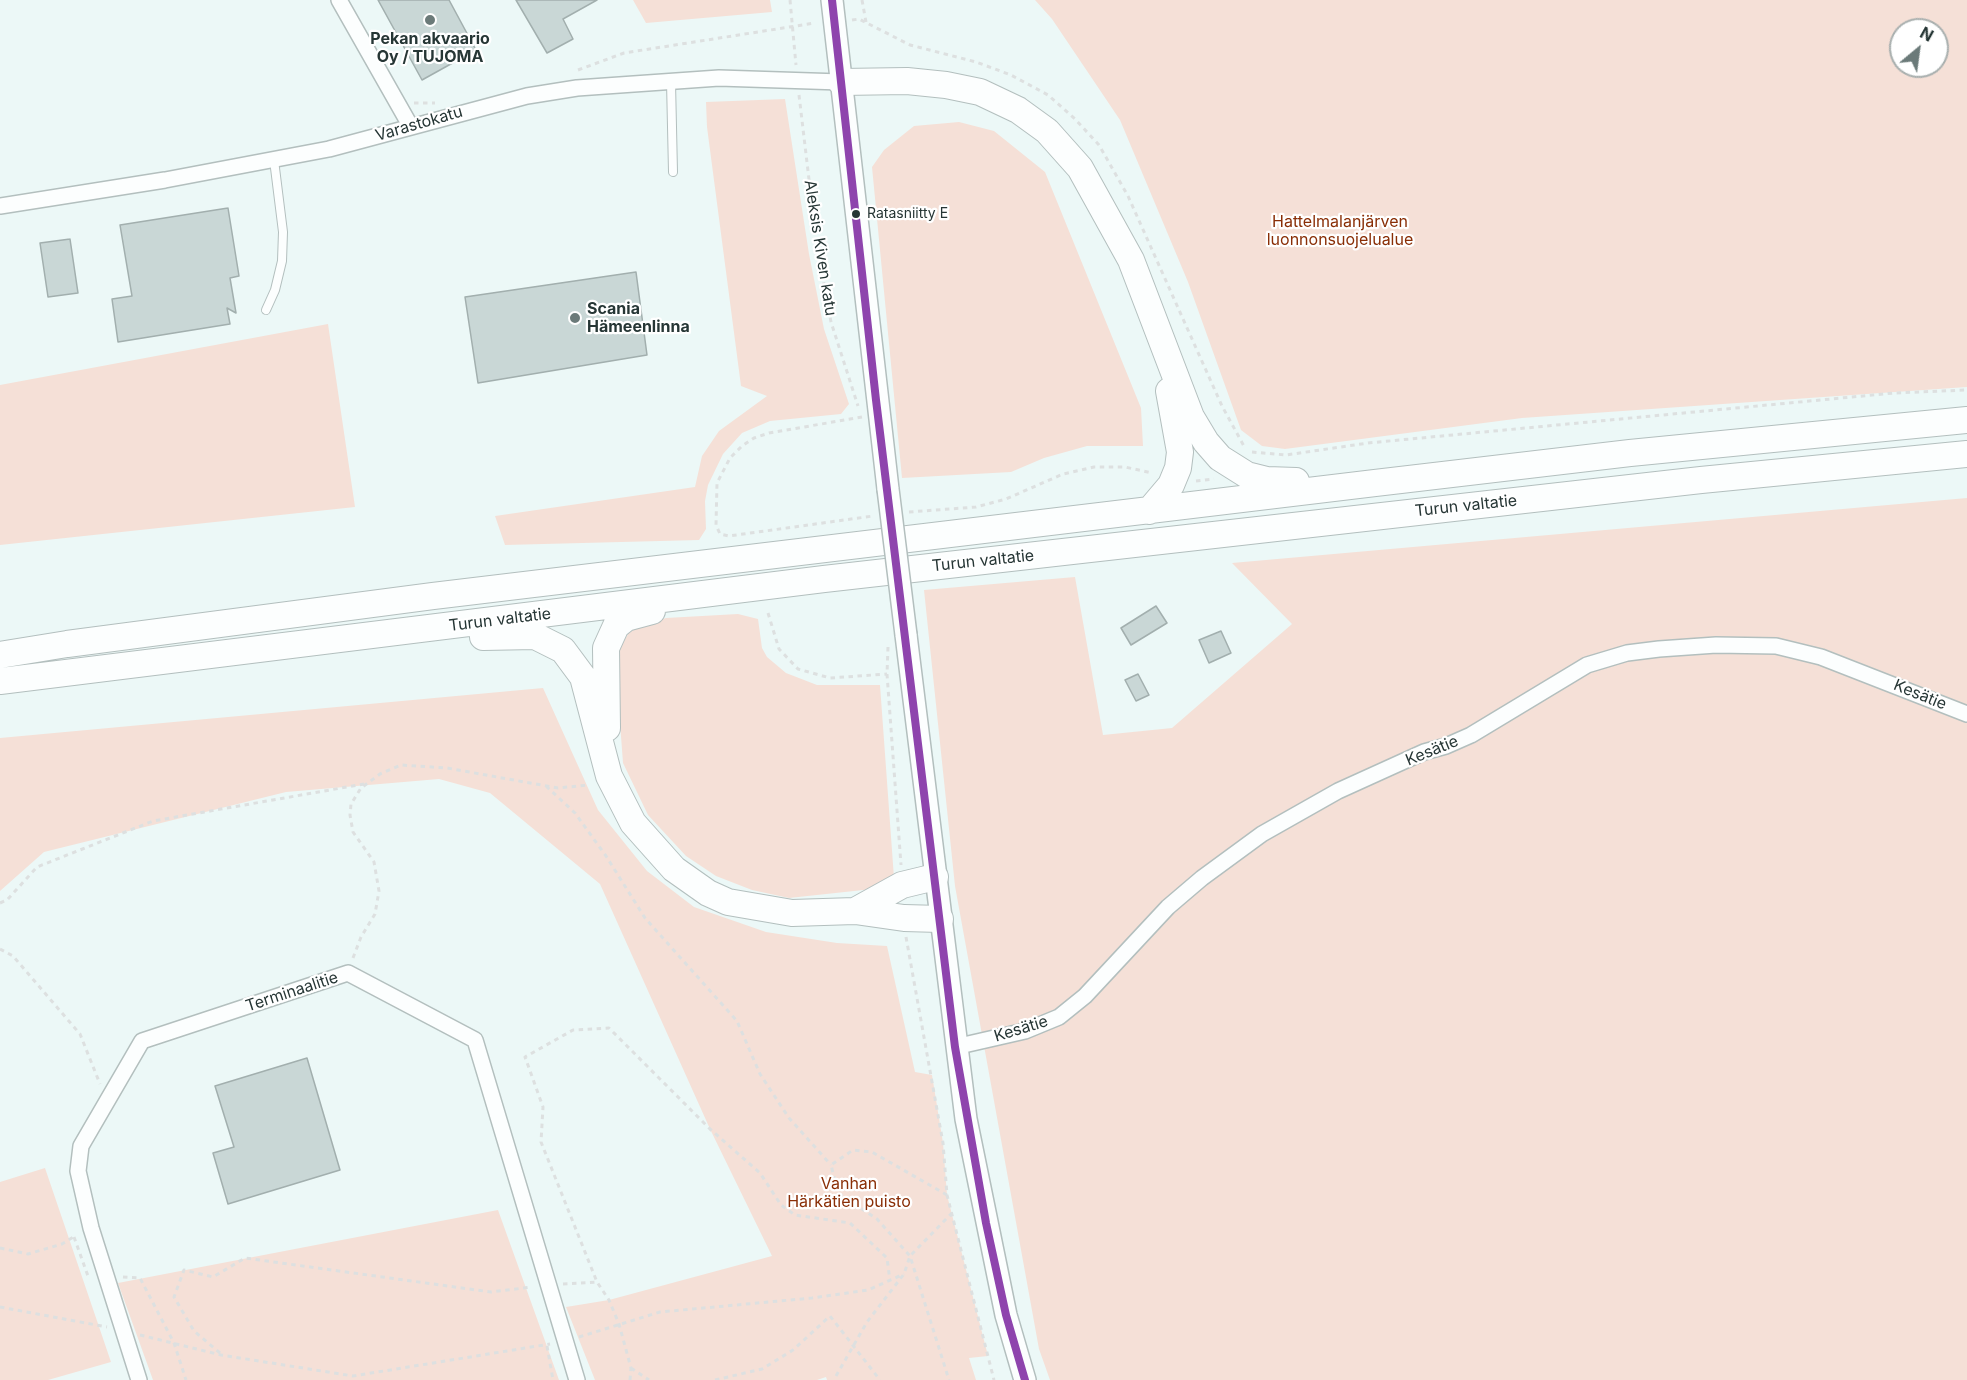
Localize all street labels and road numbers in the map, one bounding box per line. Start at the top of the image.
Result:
street label: Varastokatu [373,102,465,146]
street label: Aleksis Kiven katu [800,179,840,317]
street label: Turun valtatie [1414,491,1518,521]
street label: Turun valtatie [931,546,1035,576]
street label: Turun valtatie [448,604,552,636]
street label: Kesätie [1891,676,1949,714]
street label: Kesätie [1403,732,1461,770]
street label: Terminaalitie [243,968,341,1016]
street label: Kesätie [992,1012,1050,1046]

